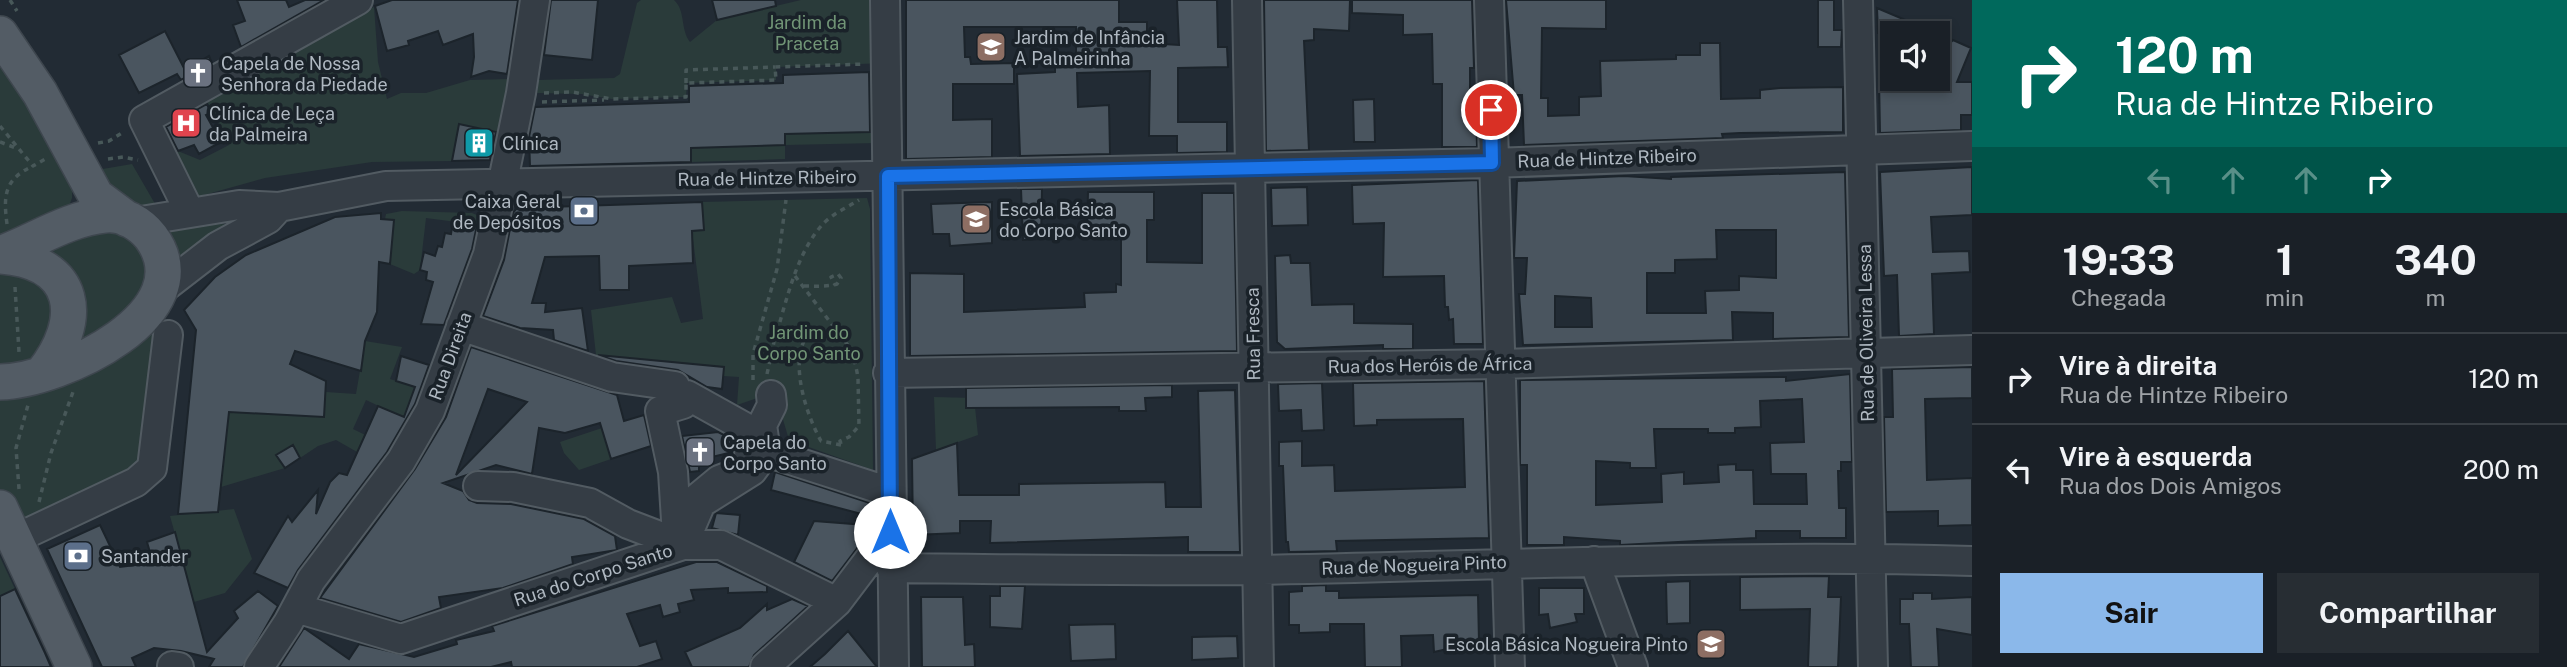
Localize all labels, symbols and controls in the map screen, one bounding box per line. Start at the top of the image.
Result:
park label: Jardim da Praceta [767,12,847,54]
map controls [1880,21,1950,91]
button: sound [1880,21,1950,91]
text: 120 m [2115,26,2254,84]
place label: Jardim de Infância A Palmeirinha [1014,27,1165,69]
icon: right [2000,28,2091,119]
school or university icon: Jardim de Infância A Palmeirinha [974,30,1008,64]
place label: Capela de Nossa Senhora da Piedade [221,53,388,95]
church icon: Capela de Nossa Senhora da Piedade [181,56,215,90]
pin [1461,80,1521,140]
text: Rua de Hintze Ribeiro [2115,85,2434,122]
icon: arrive [1472,91,1510,129]
place label: Clínica de Leça da Palmeira [209,103,335,145]
hospital icon: Clínica de Leça da Palmeira [169,106,203,140]
building icon: Clínica [462,126,496,160]
place label: Clínica [502,133,559,154]
street label: Rua de Hintze Ribeiro [1517,144,1697,172]
icon: left [2141,161,2179,199]
icon: ahead [2214,161,2252,199]
icon: ahead [2287,161,2325,199]
icon: right [2360,161,2398,199]
street label: Rua de Hintze Ribeiro [677,166,857,190]
place label: Caixa Geral de Depósitos [453,191,561,233]
bank icon: Caixa Geral de Depósitos [567,194,601,228]
place label: Escola Básica do Corpo Santo [999,199,1128,241]
school or university icon: Escola Básica do Corpo Santo [959,202,993,236]
text: 19:33 [2062,235,2175,284]
text: 1 [2276,235,2294,284]
text: 340 [2394,235,2477,284]
street label: Rua de Oliveira Lessa [1854,244,1878,422]
text: Chegada [2071,284,2166,311]
text: min [2265,284,2304,311]
text: m [2426,284,2445,311]
street label: Rua Fresca [1242,287,1264,381]
street label: Rua Direita [424,309,476,403]
park label: Jardim do Corpo Santo [757,322,861,364]
text: Vire à direita [2059,350,2217,381]
street label: Rua dos Heróis de África [1327,352,1533,377]
icon: right [2000,360,2038,398]
text: 120 m [2468,363,2539,394]
text: Rua de Hintze Ribeiro [2059,381,2288,408]
place label: Capela do Corpo Santo [723,432,827,474]
church icon: Capela do Corpo Santo [683,435,717,469]
text: Vire à esquerda [2059,441,2252,472]
icon: left [2000,451,2038,489]
text: 200 m [2463,454,2539,485]
text: Rua dos Dois Amigos [2059,472,2282,499]
position arrow [853,495,927,569]
bank icon: Santander [61,539,95,573]
street label: Rua do Corpo Santo [511,539,675,611]
place label: Santander [101,546,188,567]
street label: Rua de Nogueira Pinto [1321,551,1507,579]
button: Sair [2000,573,2263,653]
button: Compartilhar [2277,573,2539,653]
school or university icon: Escola Básica Nogueira Pinto [1694,627,1728,661]
place label: Escola Básica Nogueira Pinto [1445,634,1688,655]

